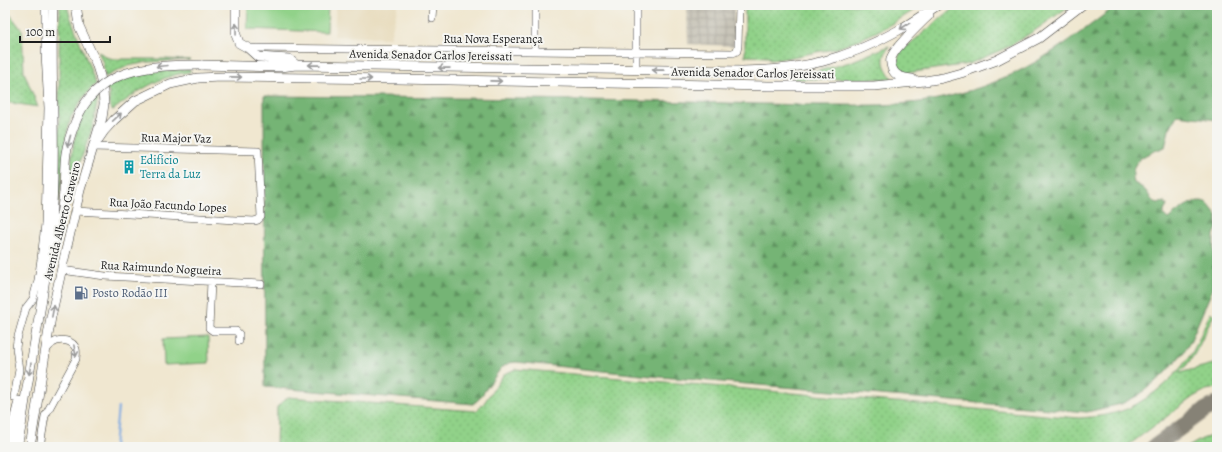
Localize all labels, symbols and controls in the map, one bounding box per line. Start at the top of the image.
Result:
scale bar [20,18,110,44]
one-way arrow [900,22,911,30]
one-way arrow [233,23,240,36]
text: 100 m [26,24,55,40]
street label: Rua Nova Esperança [443,31,543,47]
street label: Avenida Senador Carlos Jereissati [348,46,513,64]
one-way arrow [156,62,169,69]
one-way arrow [308,62,321,69]
one-way arrow [438,64,451,72]
street label: Avenida Senador Carlos Jereissati [670,64,835,82]
one-way arrow [652,66,665,74]
one-way arrow [229,73,242,81]
one-way arrow [359,75,372,83]
one-way arrow [489,77,502,85]
one-way arrow [112,112,122,122]
street label: Rua Major Vaz [141,129,211,147]
one-way arrow [65,134,72,147]
place label: Edifício Terra da Luz [140,152,201,182]
building icon: Edifício Terra da Luz [121,159,137,175]
street label: Avenida Alberto Craveiro [39,160,84,283]
street label: Rua João Facundo Lopes [109,194,227,216]
street label: Rua Raimundo Nogueira [100,257,222,279]
fuel station icon: Posto Rodão III [73,285,89,301]
place label: Posto Rodão III [92,285,168,301]
one-way arrow [49,305,57,318]
one-way arrow [71,345,79,358]
one-way arrow [25,362,33,375]

